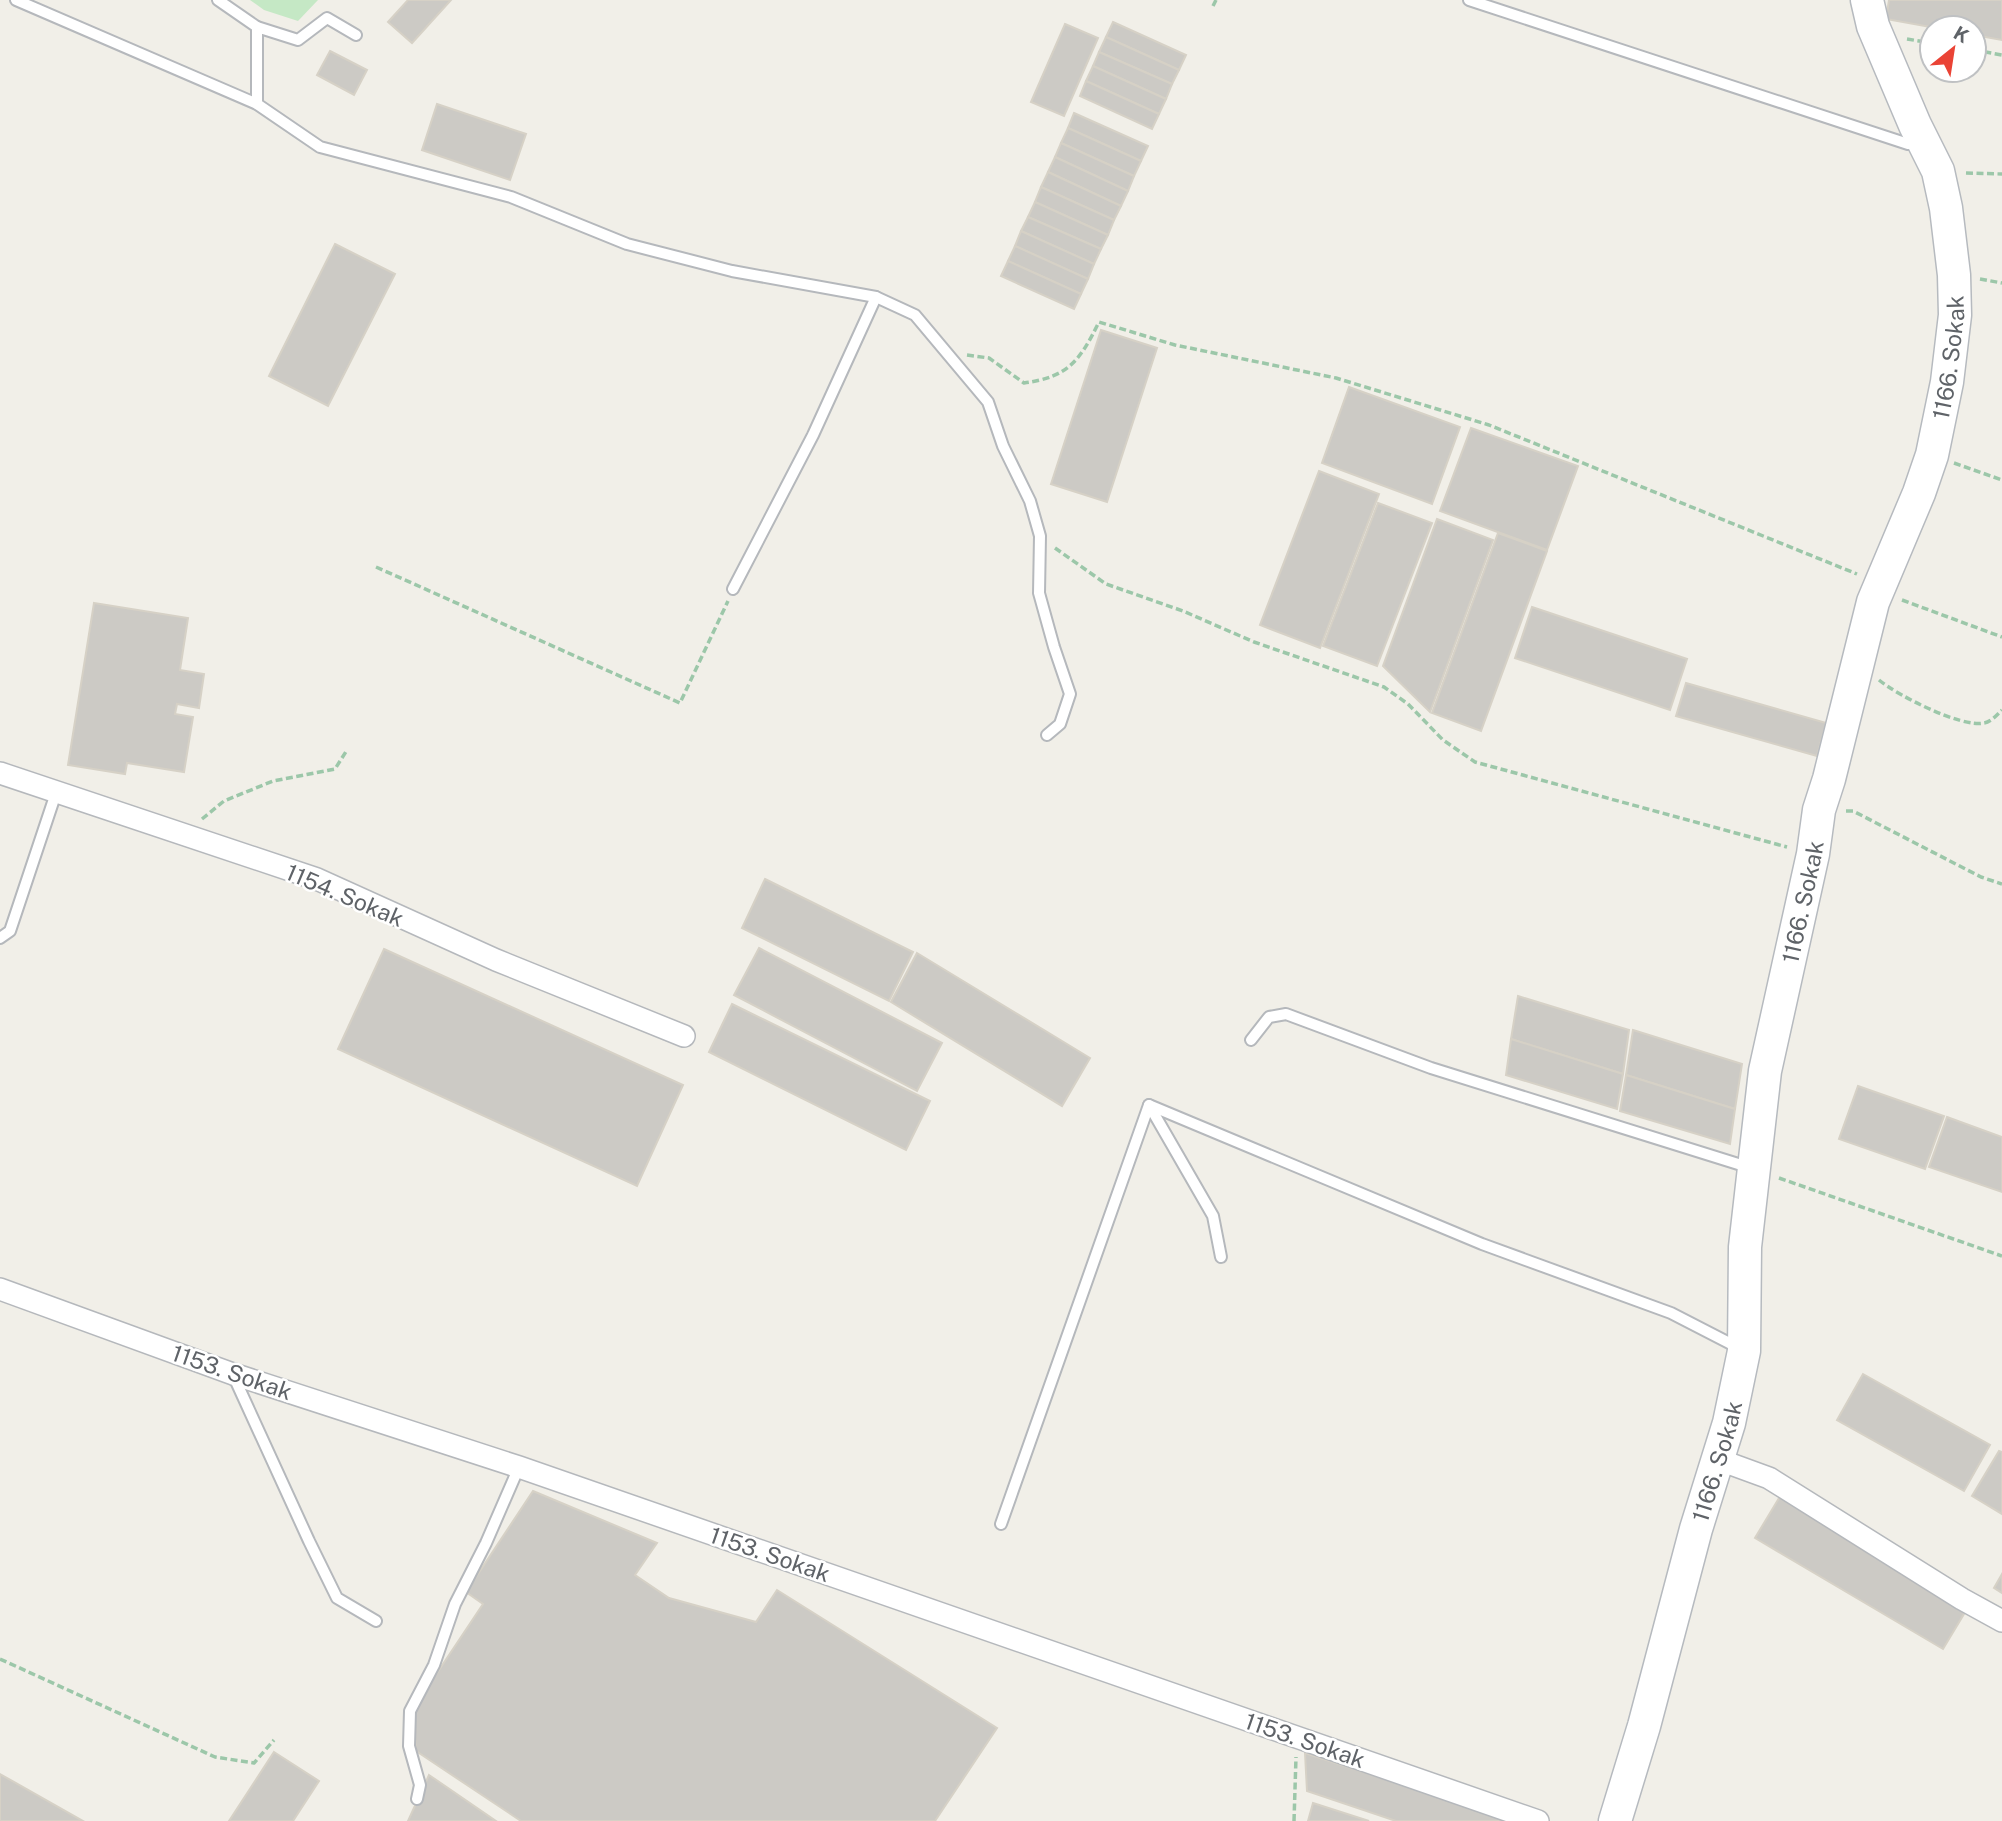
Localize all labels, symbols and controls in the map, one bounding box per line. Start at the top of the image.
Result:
north arrow [1918,14,1988,84]
text: K [1950,21,1973,47]
street label: 1166. Sokak [1926,295,1969,422]
street label: 1166. Sokak [1776,839,1828,966]
street label: 1154. Sokak [282,858,408,932]
street label: 1153. Sokak [168,1339,296,1405]
street label: 1166. Sokak [1686,1398,1747,1525]
street label: 1153. Sokak [706,1521,834,1587]
street label: 1153. Sokak [1241,1707,1369,1773]

